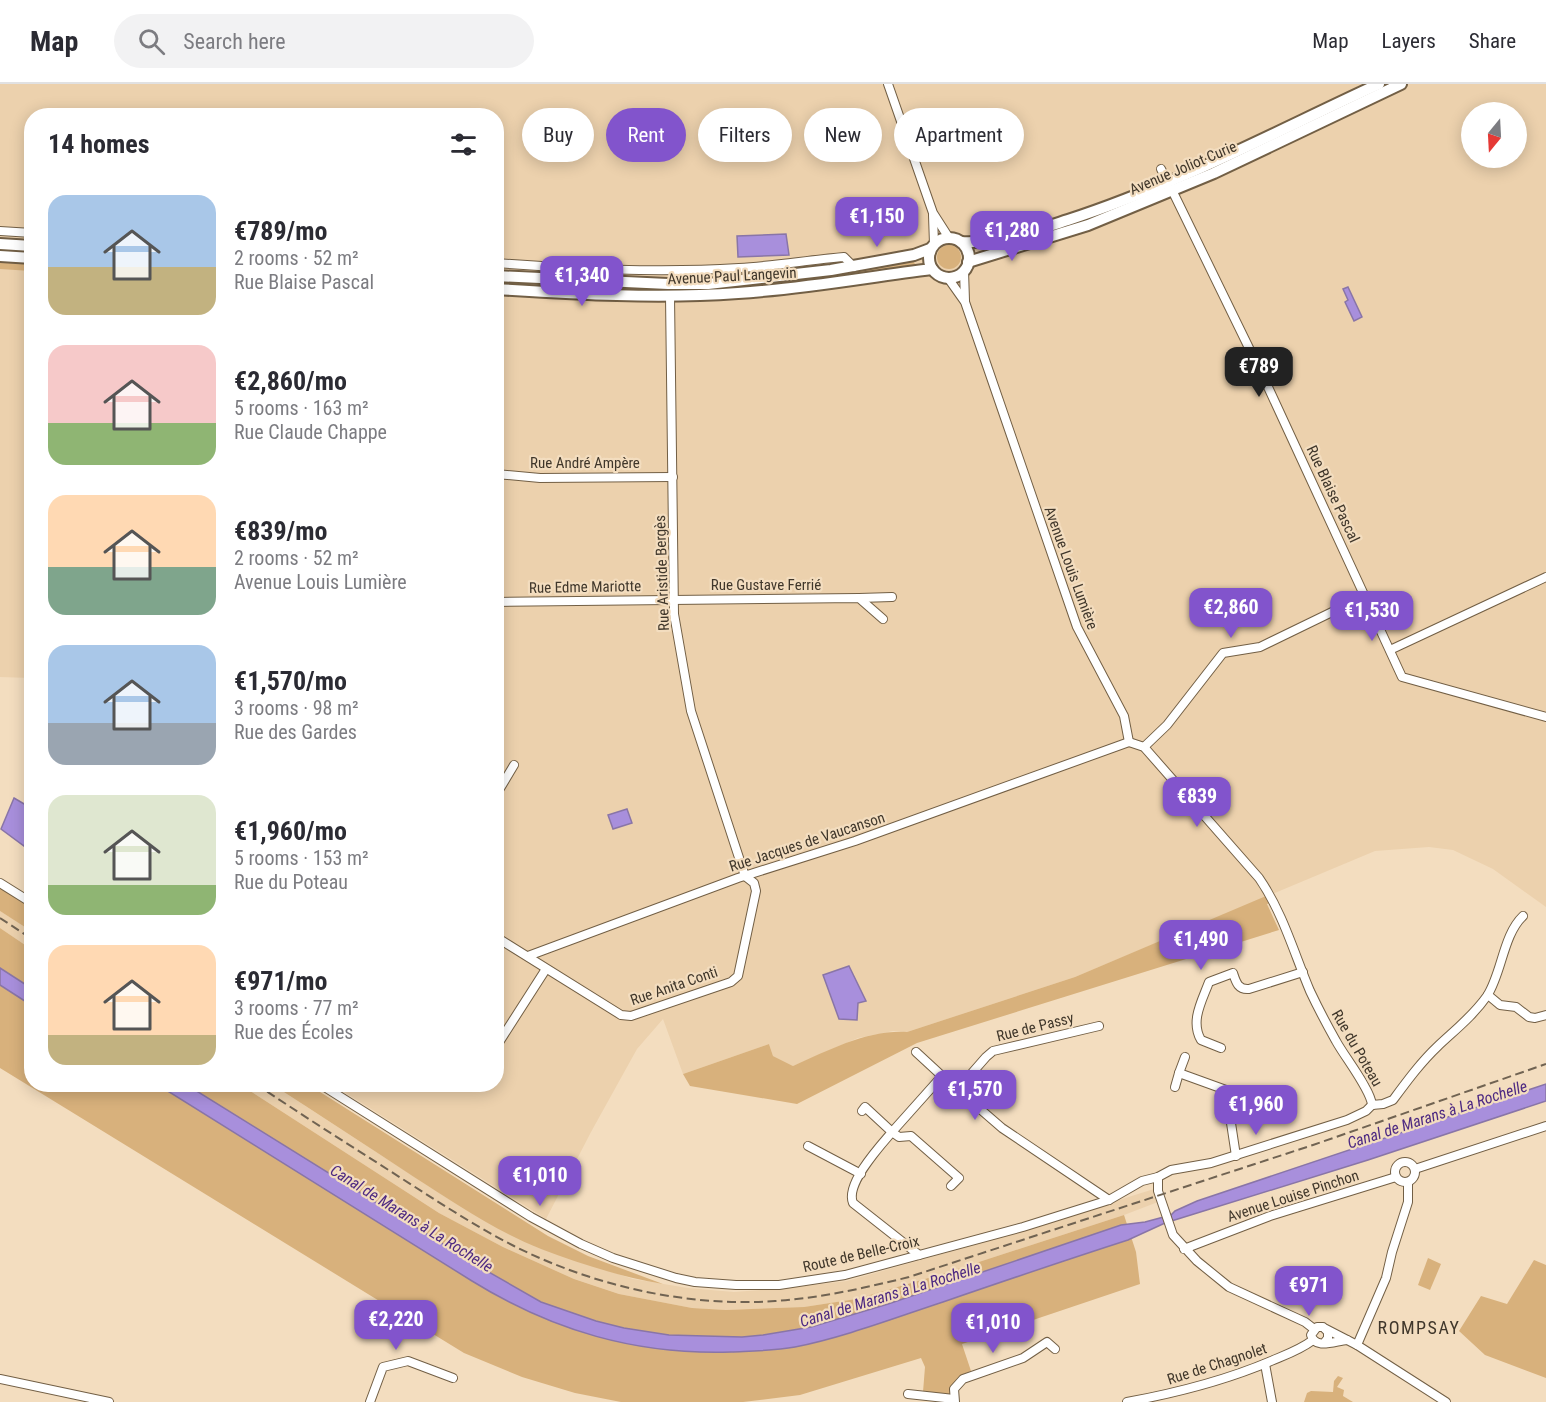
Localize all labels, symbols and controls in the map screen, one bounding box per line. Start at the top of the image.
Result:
search box [114,14,534,68]
text: Map [30,25,78,58]
icon: search [135,25,168,58]
text: Search here [183,29,286,54]
text: Map [1312,29,1349,53]
text: Layers [1382,29,1436,53]
text: Share [1469,29,1516,53]
north arrow [1461,102,1527,168]
map controls [1461,102,1527,168]
chip: Buy [522,108,594,162]
chip: Rent [606,108,686,162]
chip: Filters [698,108,792,162]
chip: New [804,108,882,162]
chip: Apartment [894,108,1024,162]
icon: filters [447,128,480,161]
text: 14 homes [48,129,150,159]
street label: Avenue Joliot Curie [1127,137,1239,199]
pin: €1,150 [828,197,926,248]
text: €1,150 [849,204,905,228]
pin: €1,280 [963,211,1061,262]
text: €789/mo [234,216,327,246]
text: €1,280 [984,218,1040,242]
icon: home [96,219,168,291]
text: 2 rooms · 52 m² [234,246,359,270]
pin: €1,340 [533,256,631,307]
text: €1,340 [554,263,610,287]
street label: Avenue Paul Langevin [667,264,797,288]
text: Rue Blaise Pascal [234,270,374,294]
pin: €789 [1223,347,1295,398]
text: €789 [1239,354,1279,378]
text: €2,860/mo [234,366,347,396]
icon: home [96,369,168,441]
text: 5 rooms · 163 m² [234,396,369,420]
text: Rue Claude Chappe [234,420,387,444]
street label: Rue Blaise Pascal [1303,443,1363,545]
street label: Rue André Ampère [530,454,640,472]
street label: Avenue Louis Lumière [1040,504,1102,632]
street label: Rue Aristide Bergès [651,515,673,631]
text: €839/mo [234,516,327,546]
icon: home [96,519,168,591]
text: 2 rooms · 52 m² [234,546,359,570]
text: Avenue Louis Lumière [234,570,407,594]
street label: Rue Gustave Ferrié [711,576,821,594]
street label: Rue Edme Mariotte [529,577,641,597]
pin: €2,860 [1182,588,1280,639]
pin: €1,530 [1323,591,1421,642]
text: €2,860 [1203,595,1259,619]
text: €1,530 [1344,598,1400,622]
text: €1,570/mo [234,666,347,696]
icon: home [96,669,168,741]
text: 3 rooms · 98 m² [234,696,359,720]
text: Rue des Gardes [234,720,357,744]
pin: €839 [1161,777,1233,828]
text: €839 [1177,784,1217,808]
street label: Rue Jacques de Vaucanson [727,808,887,876]
text: €1,960/mo [234,816,347,846]
icon: home [96,819,168,891]
text: 5 rooms · 153 m² [234,846,369,870]
text: Rue du Poteau [234,870,348,894]
pin: €1,490 [1152,920,1250,971]
text: €1,490 [1173,927,1229,951]
street label: Rue Anita Conti [628,963,720,1009]
text: €971/mo [234,966,327,996]
icon: home [96,969,168,1041]
text: 3 rooms · 77 m² [234,996,359,1020]
street label: Rue du Poteau [1328,1006,1386,1090]
street label: Rue de Passy [995,1009,1075,1045]
text: Rue des Écoles [234,1020,353,1044]
pin: €1,570 [926,1070,1024,1121]
water label: Canal de Marans à La Rochelle [1345,1076,1530,1153]
text: €1,570 [947,1077,1003,1101]
pin: €1,960 [1207,1085,1305,1136]
text: €1,960 [1228,1092,1284,1116]
pin: €1,010 [491,1156,589,1207]
water label: Canal de Marans à La Rochelle [327,1161,497,1276]
text: €1,010 [512,1163,568,1187]
street label: Avenue Louise Pinchon [1225,1166,1361,1226]
street label: Route de Belle-Croix [801,1232,921,1276]
water label: Canal de Marans à La Rochelle [797,1258,983,1331]
pin: €971 [1273,1266,1345,1317]
text: €971 [1289,1273,1329,1297]
pin: €2,220 [347,1300,445,1351]
pin: €1,010 [944,1303,1042,1354]
text: €2,220 [368,1307,424,1331]
text: €1,010 [965,1310,1021,1334]
district label: ROMPSAY [1378,1317,1460,1338]
street label: Rue de Chagnolet [1165,1339,1269,1389]

